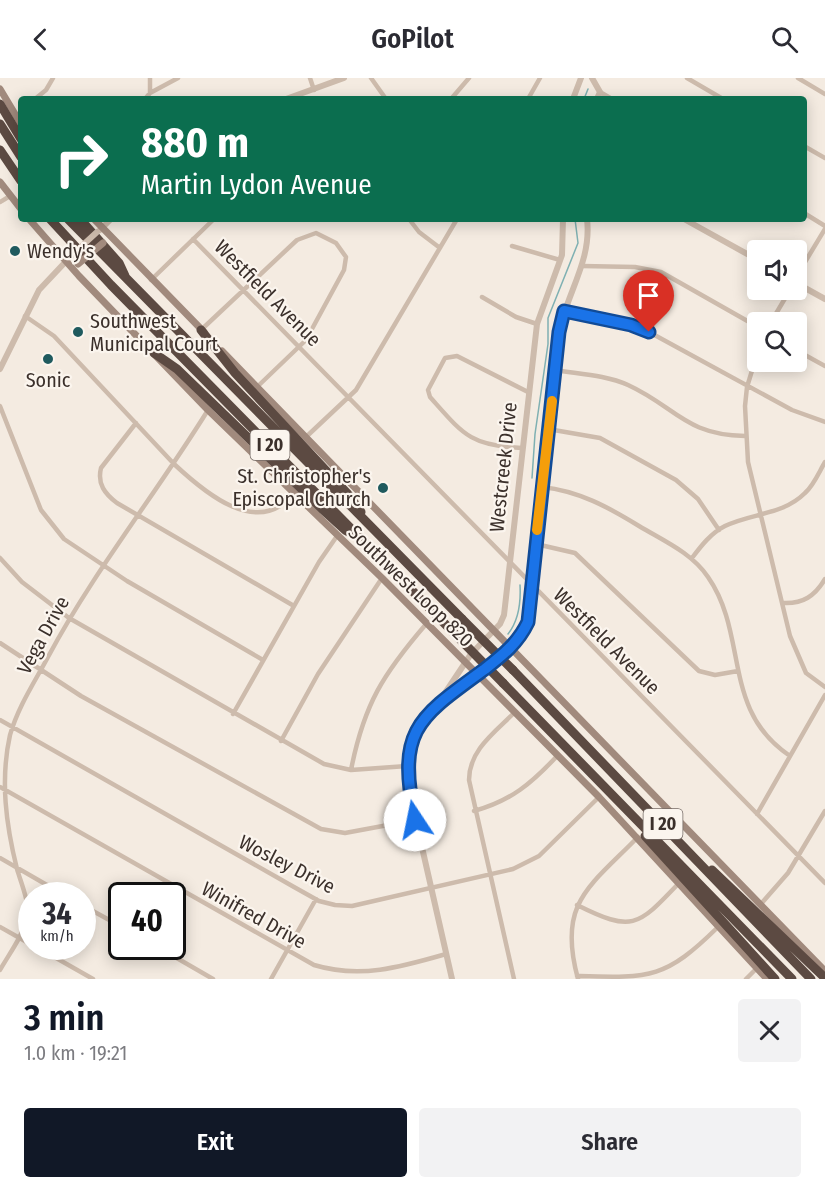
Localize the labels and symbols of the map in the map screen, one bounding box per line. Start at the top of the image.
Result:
street label: Westfield Avenue [210,235,326,351]
place label: Wendy's [27,239,94,263]
marker: Wendy's [8,244,22,258]
pin [623,270,674,332]
place label: Southwest Municipal Court [90,309,219,356]
marker: Southwest Municipal Court [71,325,85,339]
marker: Sonic [41,352,55,366]
place label: Sonic [26,368,71,392]
street label: Westcreek Drive [484,401,522,533]
road number: I 20 [250,430,290,460]
place label: St. Christopher's Episcopal Church [232,464,371,511]
marker: St. Christopher's Episcopal Church [376,481,390,495]
street label: Southwest Loop 820 [343,520,479,652]
street label: Westfield Avenue [549,583,665,699]
street label: Vega Drive [12,592,74,678]
position arrow [383,788,447,852]
road number: I 20 [644,809,682,839]
street label: Wosley Drive [235,830,339,898]
street label: Winifred Drive [198,876,310,954]
speed limit sign: 40 [108,882,186,960]

